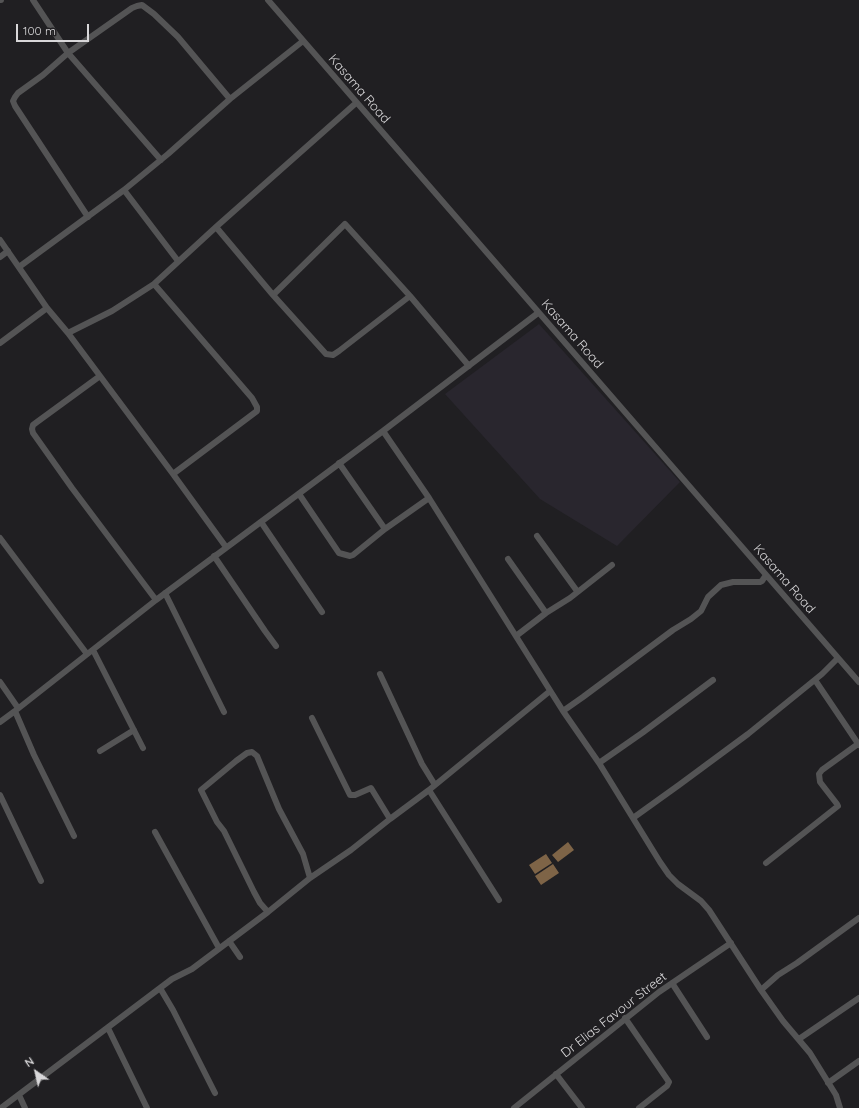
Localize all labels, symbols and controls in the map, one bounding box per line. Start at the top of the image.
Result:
scale bar [18,16,91,42]
text: 100 m [23,23,56,38]
street label: Kasama Road [325,51,393,127]
street label: Kasama Road [538,296,606,372]
street label: Kasama Road [750,541,818,617]
street label: Dr Elias Favour Street [558,969,670,1061]
north arrow [16,1052,56,1092]
text: N [22,1054,37,1070]

